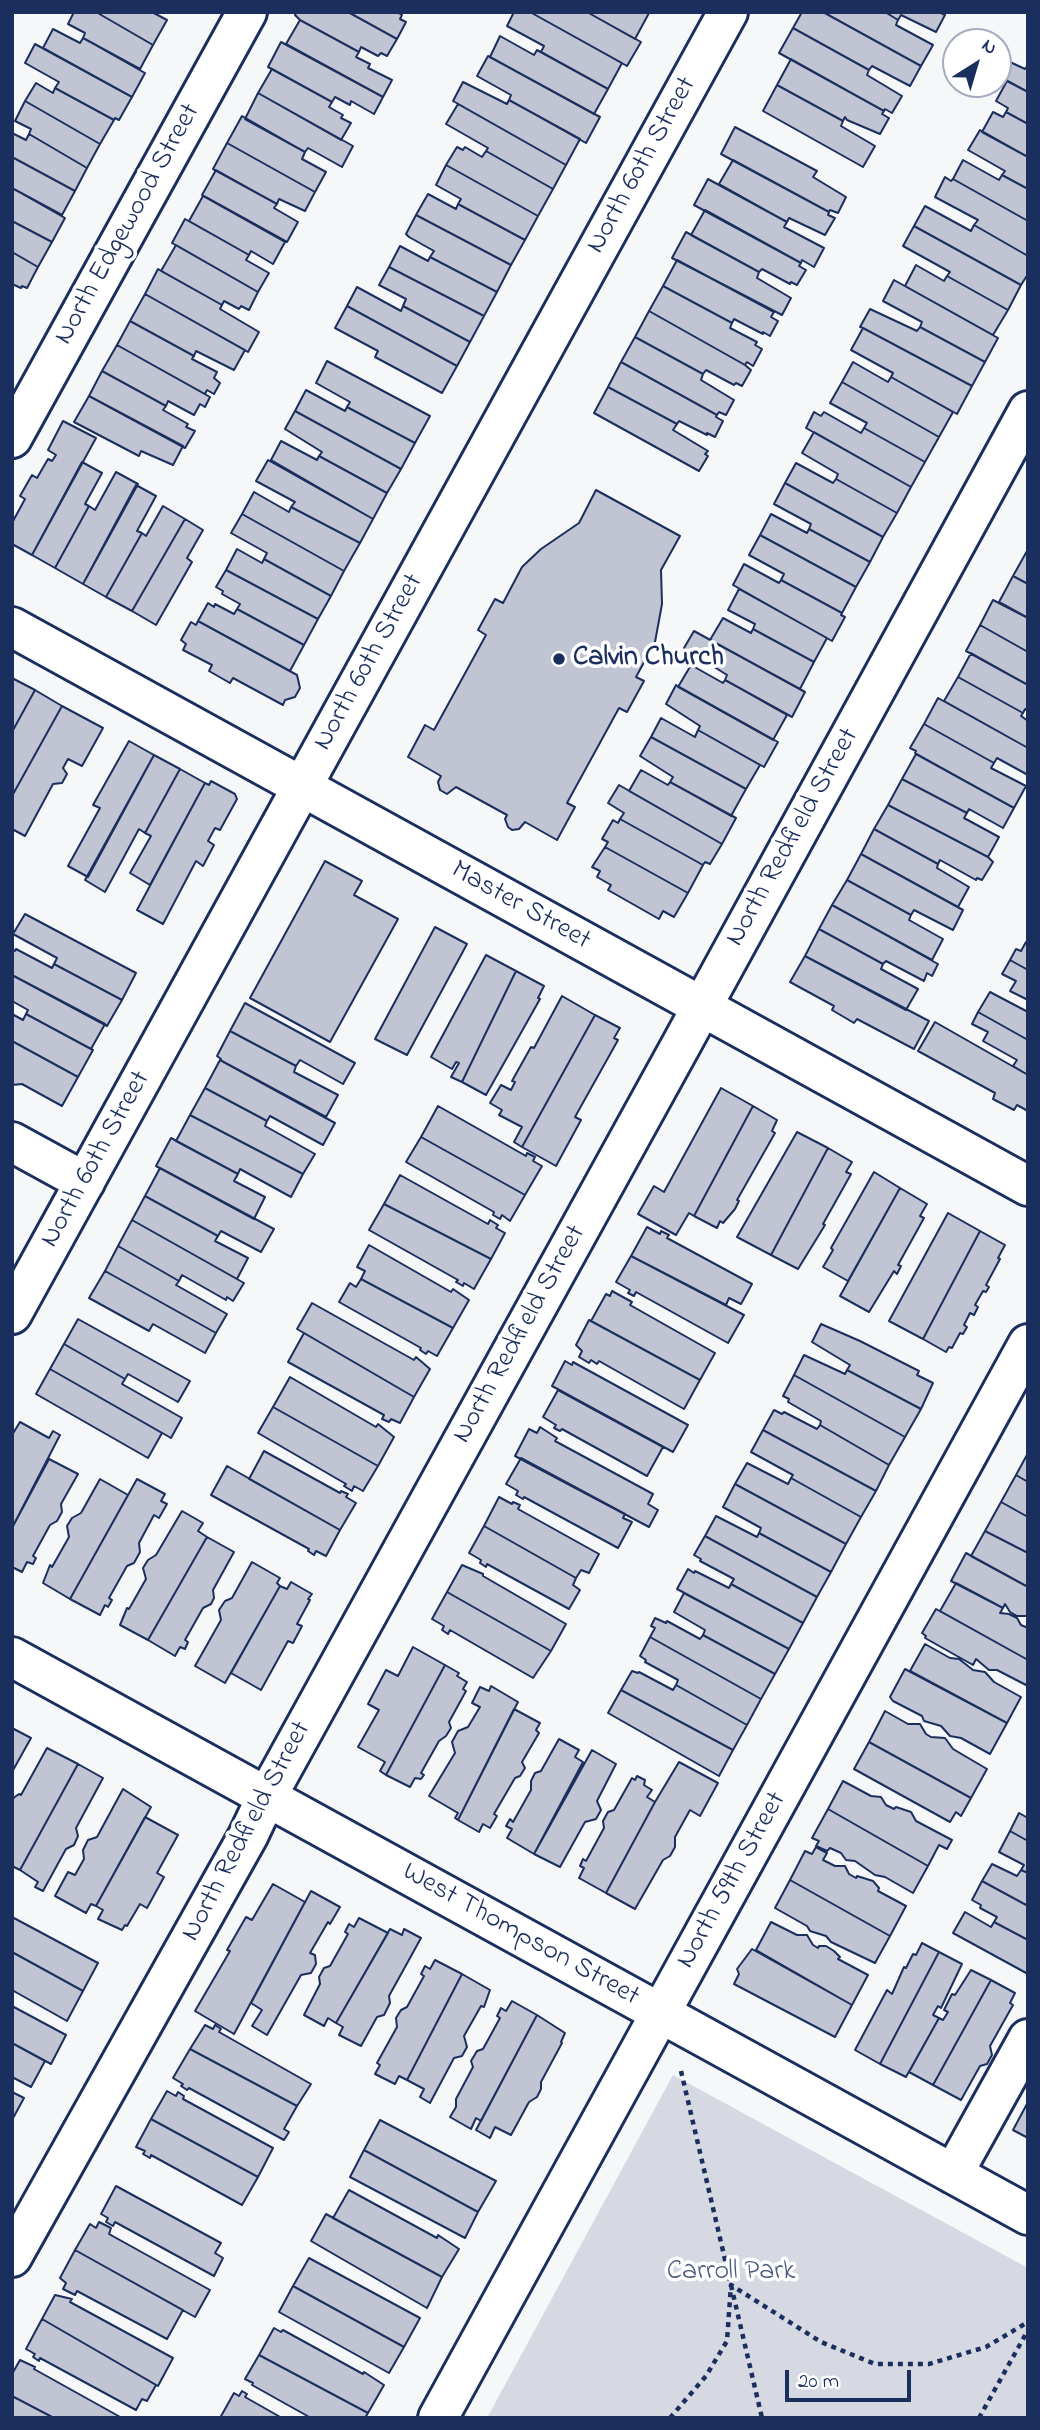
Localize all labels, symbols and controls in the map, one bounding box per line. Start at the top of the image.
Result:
north arrow [942,28,1012,98]
text: N [975,33,1002,62]
street label: North 60th Street [581,72,705,260]
street label: North Edgewood Street [49,99,209,351]
street label: North 60th Street [308,569,432,757]
place label: Calvin Church [573,642,724,676]
marker: Calvin Church [551,651,567,667]
street label: North Redfield Street [720,723,868,953]
street label: Master Street [444,855,596,959]
street label: North 60th Street [35,1066,159,1254]
street label: North Redfield Street [447,1220,595,1450]
street label: North Redfield Street [176,1716,320,1948]
street label: North 59th Street [671,1787,795,1975]
street label: West Thompson Street [396,1857,644,2015]
park label: Carroll Park [667,2256,795,2290]
scale bar [788,2356,914,2400]
text: 20 m [798,2367,839,2397]

